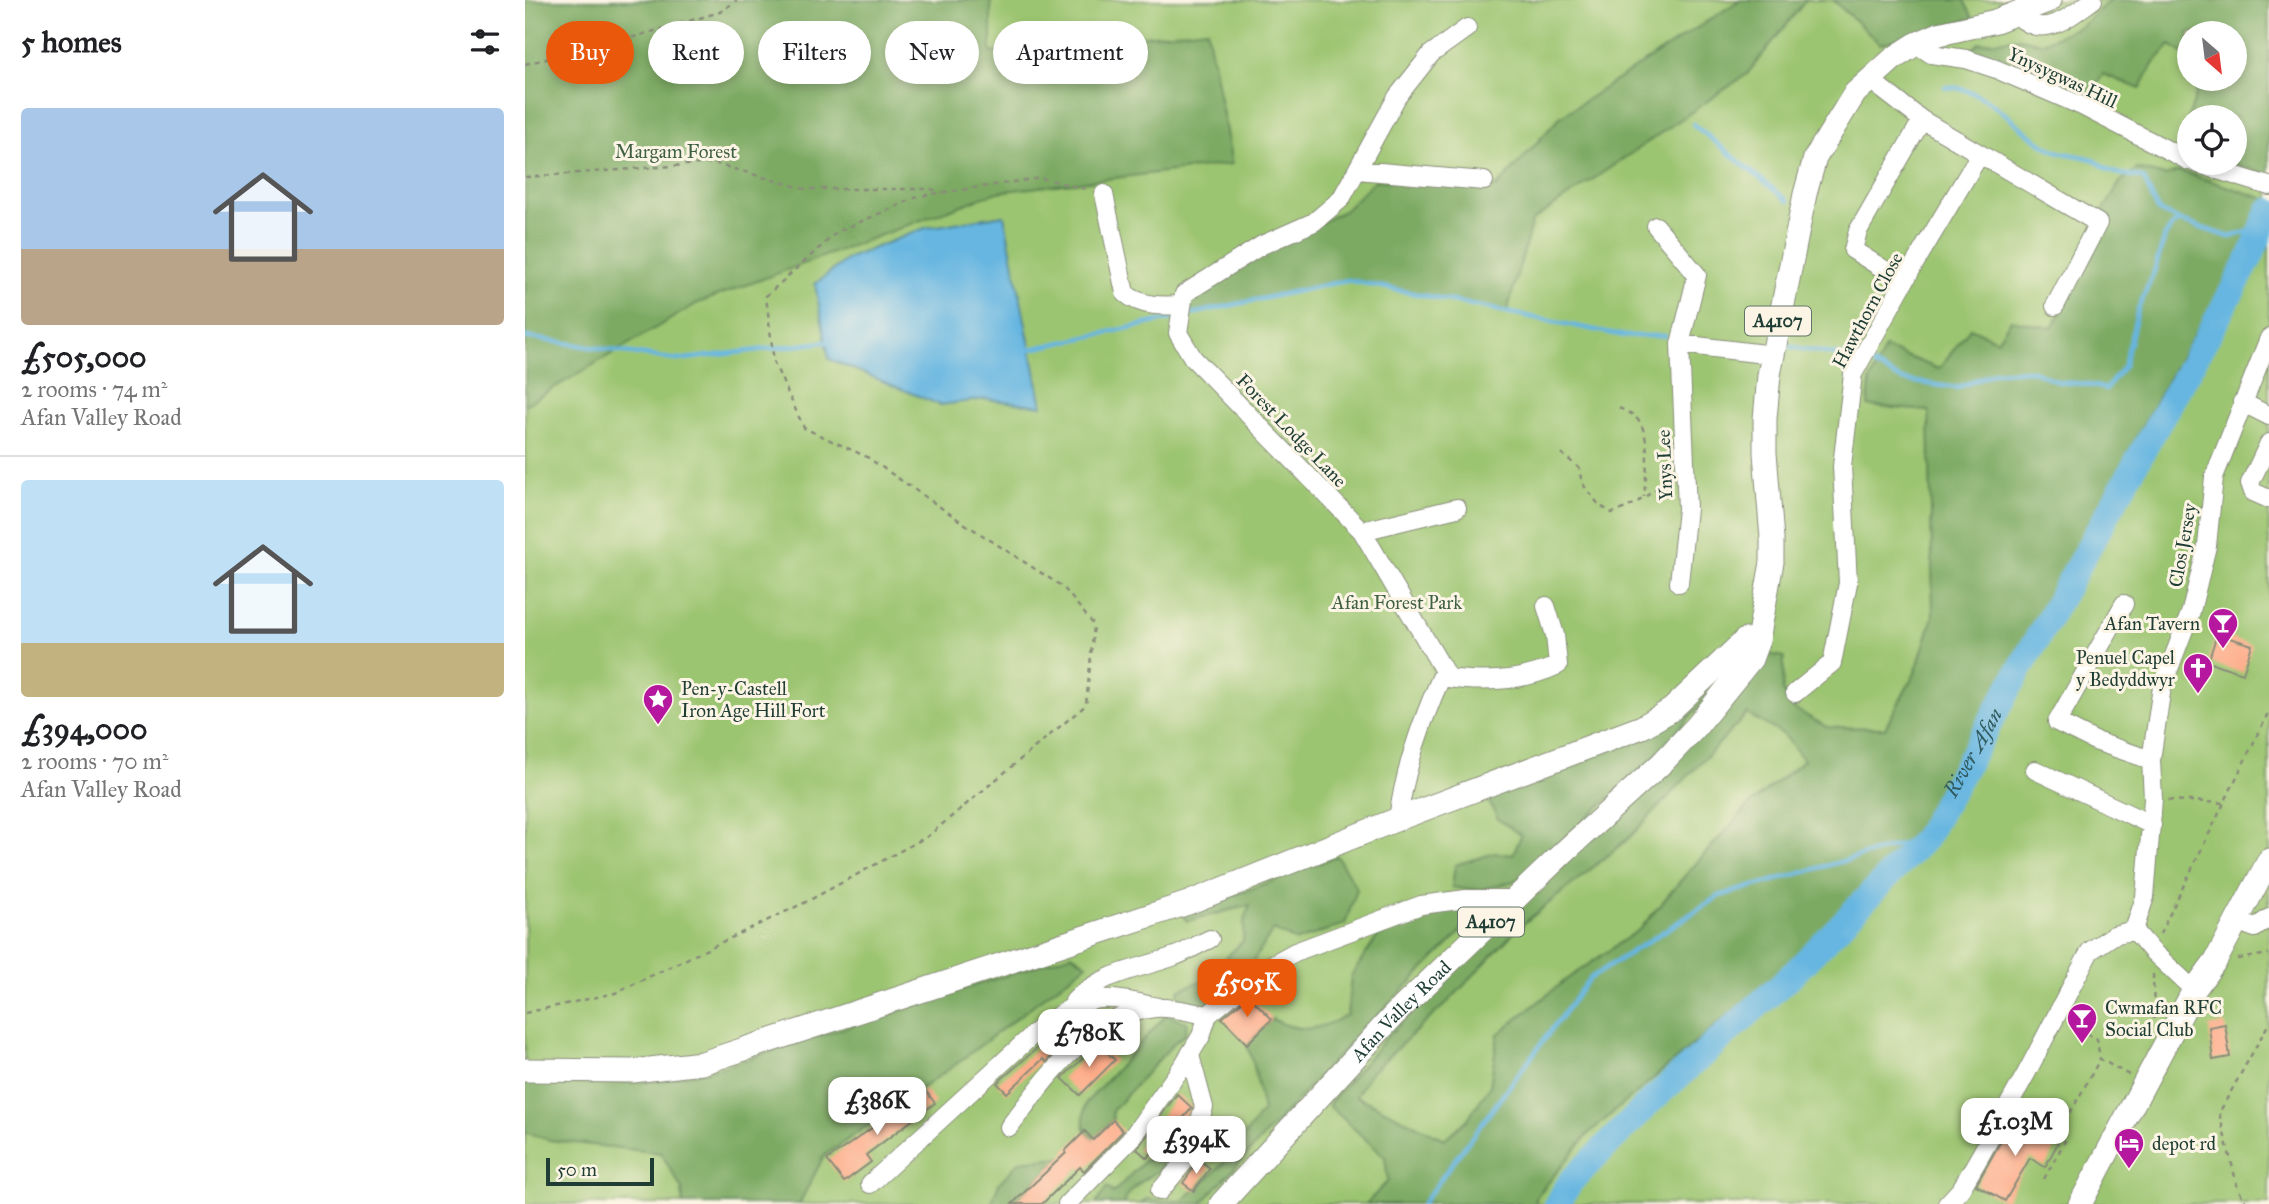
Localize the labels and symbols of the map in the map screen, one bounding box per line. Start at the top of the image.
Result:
north arrow [2177,21,2247,91]
street label: Ynysygwas Hill [2004,42,2122,114]
park label: Margam Forest [615,140,737,164]
street label: Hawthorn Close [1827,248,1908,372]
road number: A4107 [1745,306,1811,335]
street label: Forest Lodge Lane [1231,369,1352,493]
street label: Ynys Lee [1652,429,1677,501]
street label: Clos Jersey [2164,500,2202,589]
park label: Afan Forest Park [1331,591,1462,614]
bar icon: Afan Tavern [2206,606,2240,650]
place label: Afan Tavern [2103,612,2200,635]
place label: Penuel Capel y Bedyddwyr [2076,646,2176,691]
church icon: Penuel Capel y Bedyddwyr [2181,651,2215,695]
place label: Pen-y-Castell Iron Age Hill Fort [681,677,826,723]
place icon: Pen-y-Castell Iron Age Hill Fort [641,682,675,726]
water label: River Afan [1937,704,2008,802]
road number: A4107 [1458,908,1524,937]
street label: Afan Valley Road [1346,955,1456,1067]
pin: £505K [1198,960,1296,1019]
place label: Cwmafan RFC Social Club [2105,996,2222,1041]
bar icon: Cwmafan RFC Social Club [2065,1001,2099,1045]
pin: £780K [1040,1010,1138,1069]
pin: £386K [828,1078,926,1137]
pin: £1.03M [1958,1098,2072,1158]
pin: £394K [1147,1116,1245,1176]
hotel icon: depot rd [2112,1126,2146,1170]
place label: depot rd [2152,1132,2217,1155]
scale bar [546,1155,655,1187]

